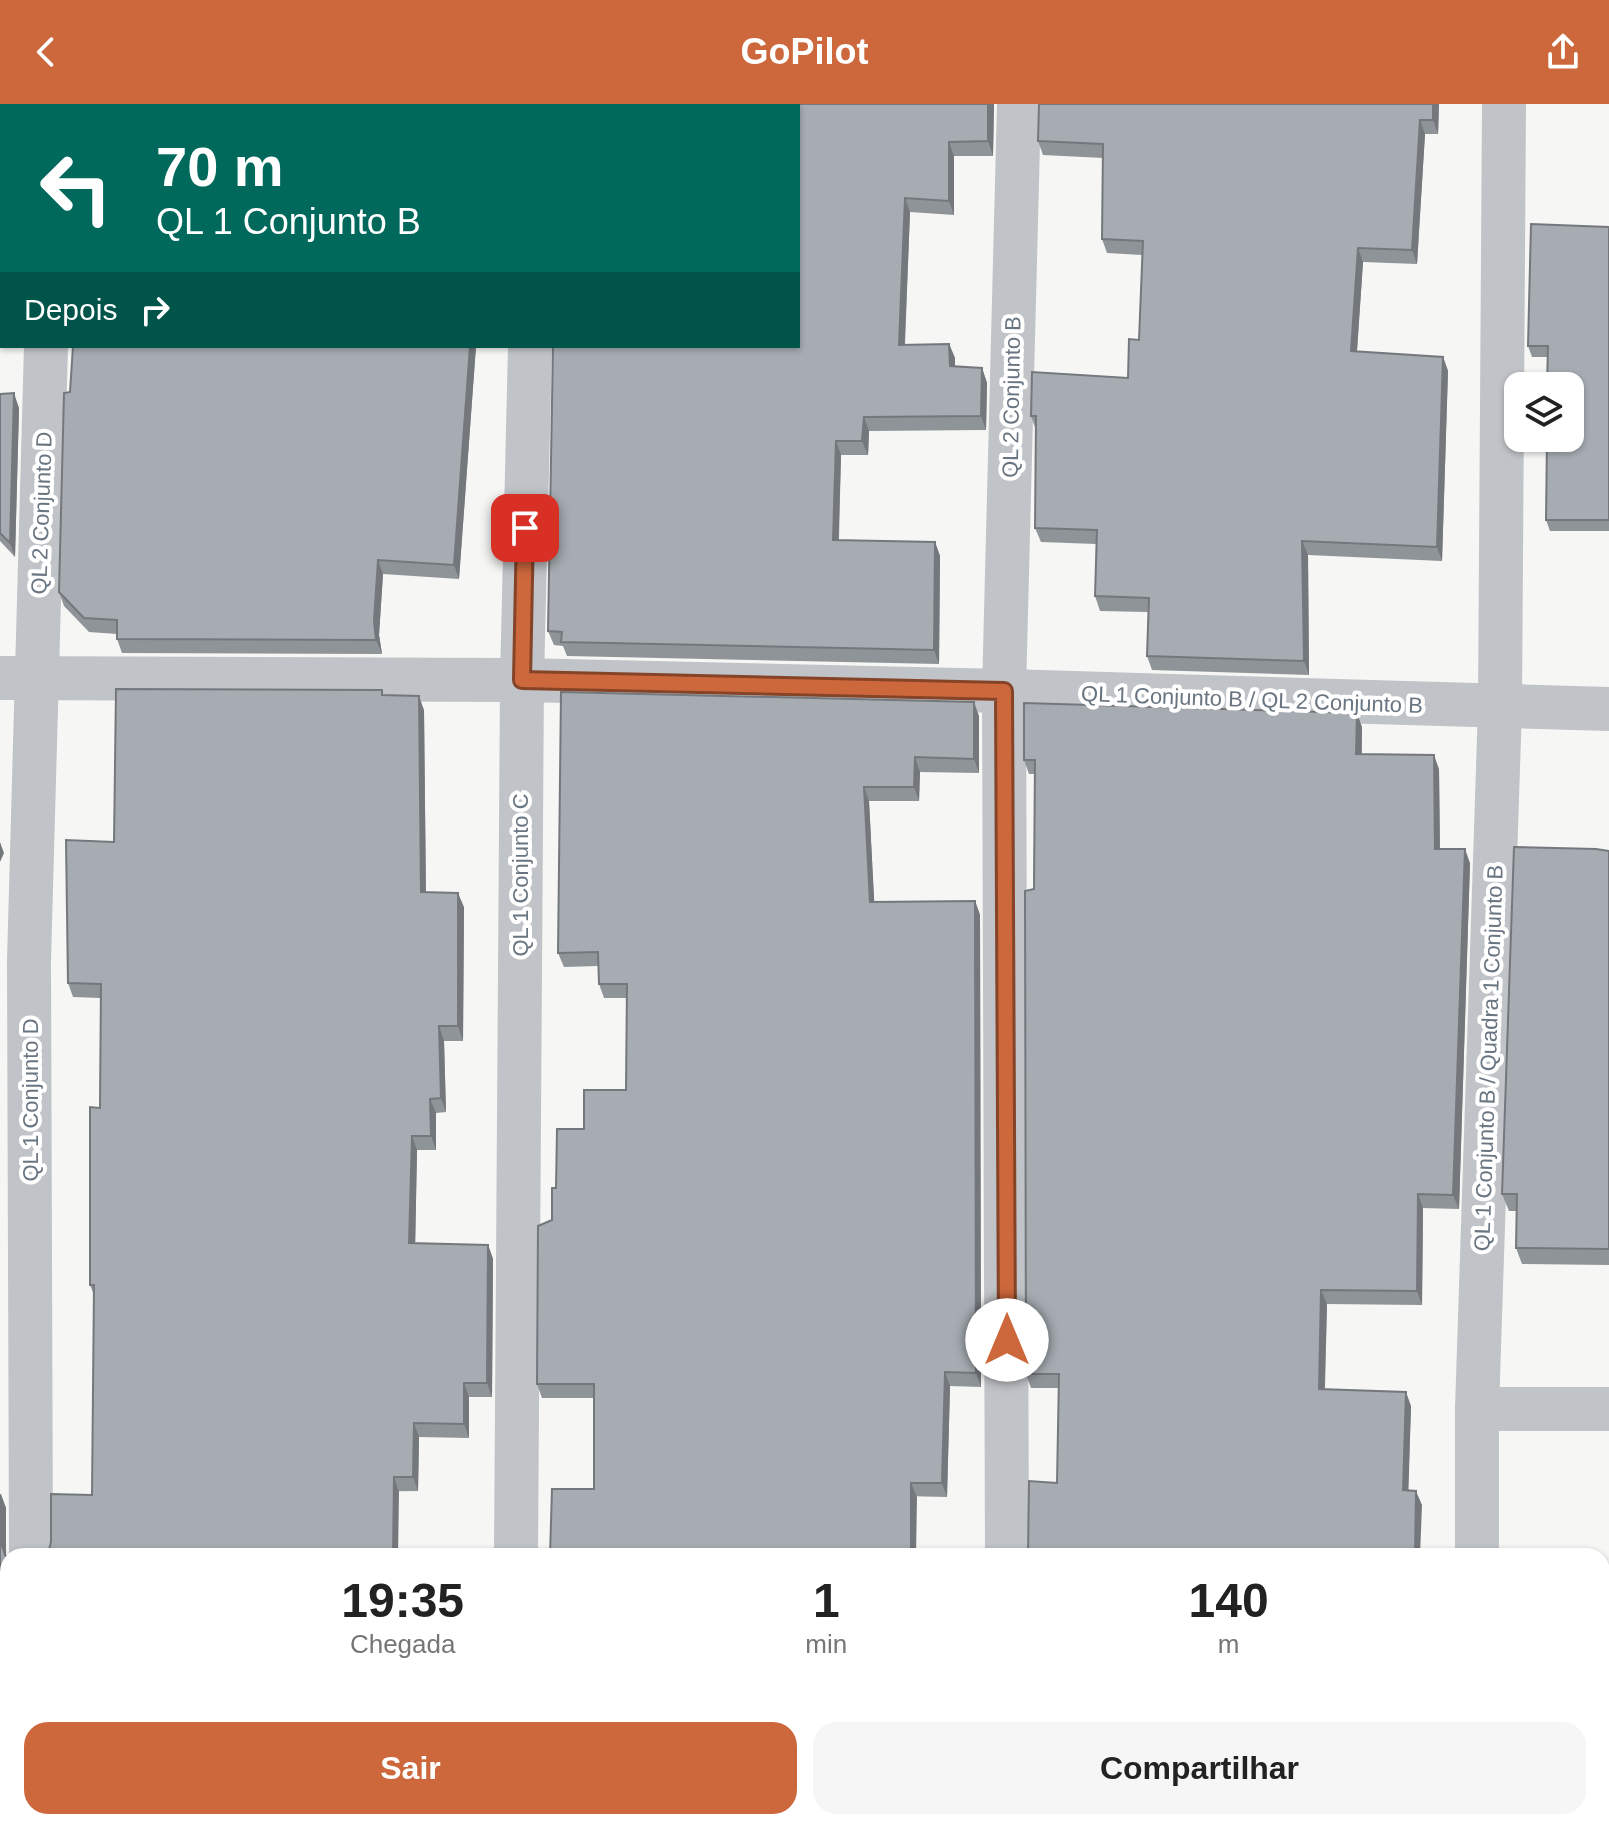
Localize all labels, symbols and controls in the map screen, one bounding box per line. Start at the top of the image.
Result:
icon: back [24,30,68,74]
icon: share [1541,30,1585,74]
text: GoPilot [741,31,869,72]
text: 70 m [156,135,284,198]
icon: left [24,136,128,240]
text: QL 1 Conjunto B [156,201,421,242]
icon: right [133,288,177,332]
text: Depois [24,293,117,326]
street label: QL 2 Conjunto B [998,316,1025,478]
map controls [1504,372,1584,452]
button: layers [1504,372,1584,452]
street label: QL 2 Conjunto D [26,431,57,595]
pin [491,494,559,562]
icon: arrive [503,506,547,550]
street label: QL 1 Conjunto B / QL 2 Conjunto B [1081,681,1423,718]
street label: QL 1 Conjunto C [508,793,533,957]
street label: QL 1 Conjunto B / Quadra 1 Conjunto B [1469,864,1508,1252]
street label: QL 1 Conjunto D [18,1018,43,1182]
position arrow [965,1298,1049,1382]
text: 19:35 [341,1574,464,1627]
text: 1 [813,1574,840,1627]
text: 140 [1189,1574,1269,1627]
text: Chegada [350,1629,455,1659]
text: min [805,1629,847,1659]
text: m [1218,1629,1239,1659]
button: Sair [24,1722,797,1814]
button: Compartilhar [813,1722,1586,1814]

